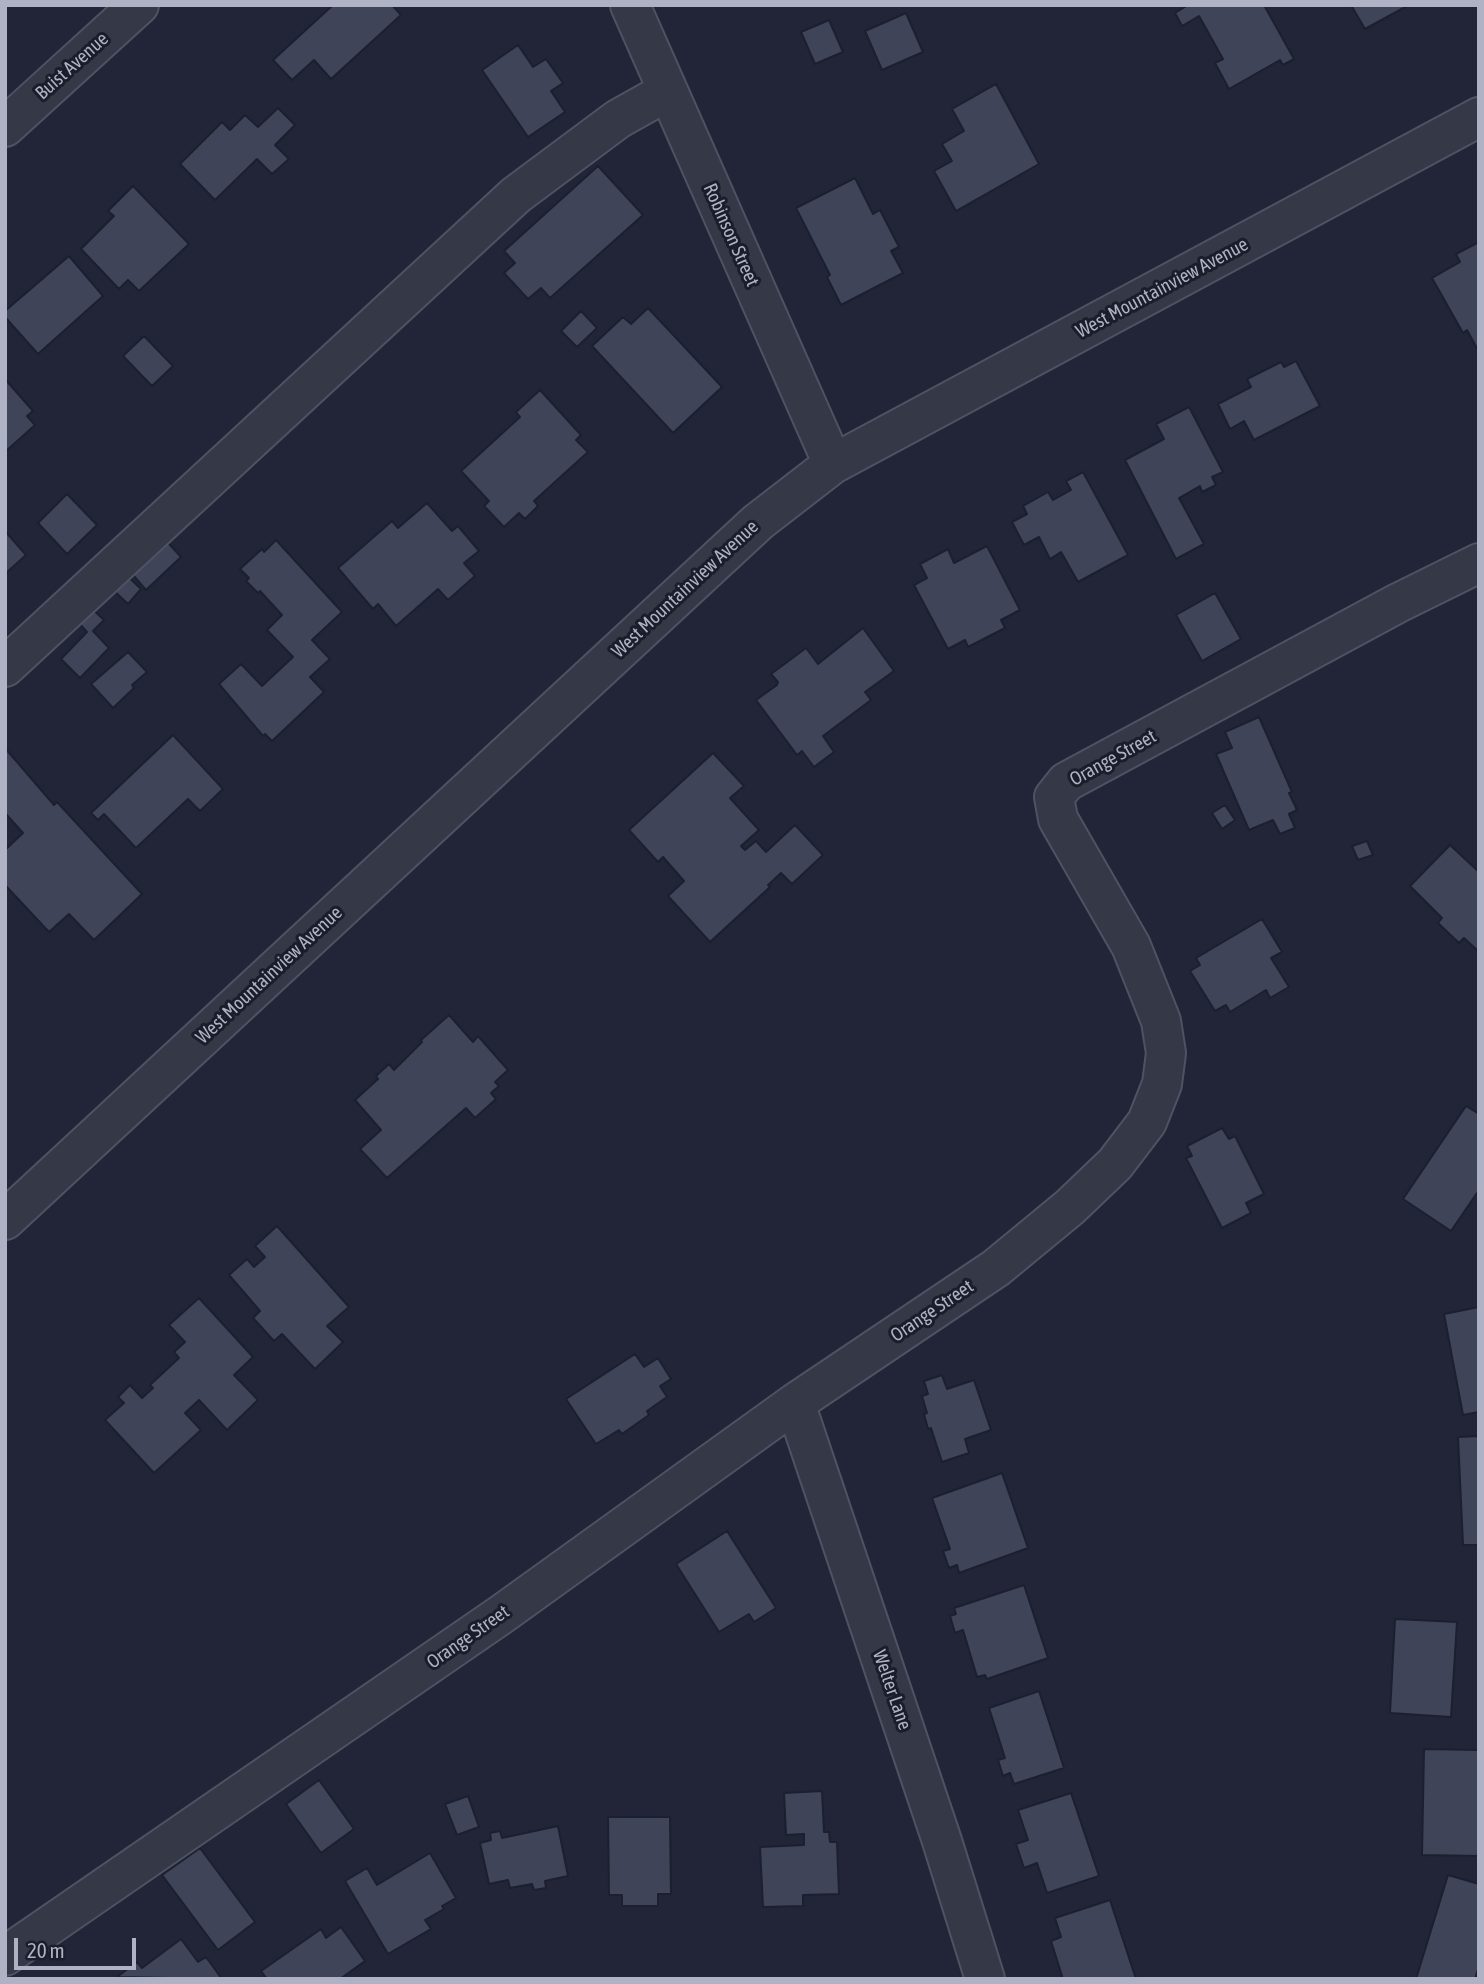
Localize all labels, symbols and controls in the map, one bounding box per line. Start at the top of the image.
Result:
street label: Buist Avenue [31,27,113,105]
street label: Robinson Street [698,180,764,290]
street label: West Mountainview Avenue [1072,233,1252,343]
street label: West Mountainview Avenue [607,515,763,663]
street label: Orange Street [1066,725,1160,791]
street label: West Mountainview Avenue [191,901,347,1049]
street label: Orange Street [886,1275,978,1347]
street label: Orange Street [423,1600,513,1674]
street label: Welter Lane [868,1647,916,1733]
scale bar [18,1924,140,1968]
text: 20 m [27,1938,65,1962]

